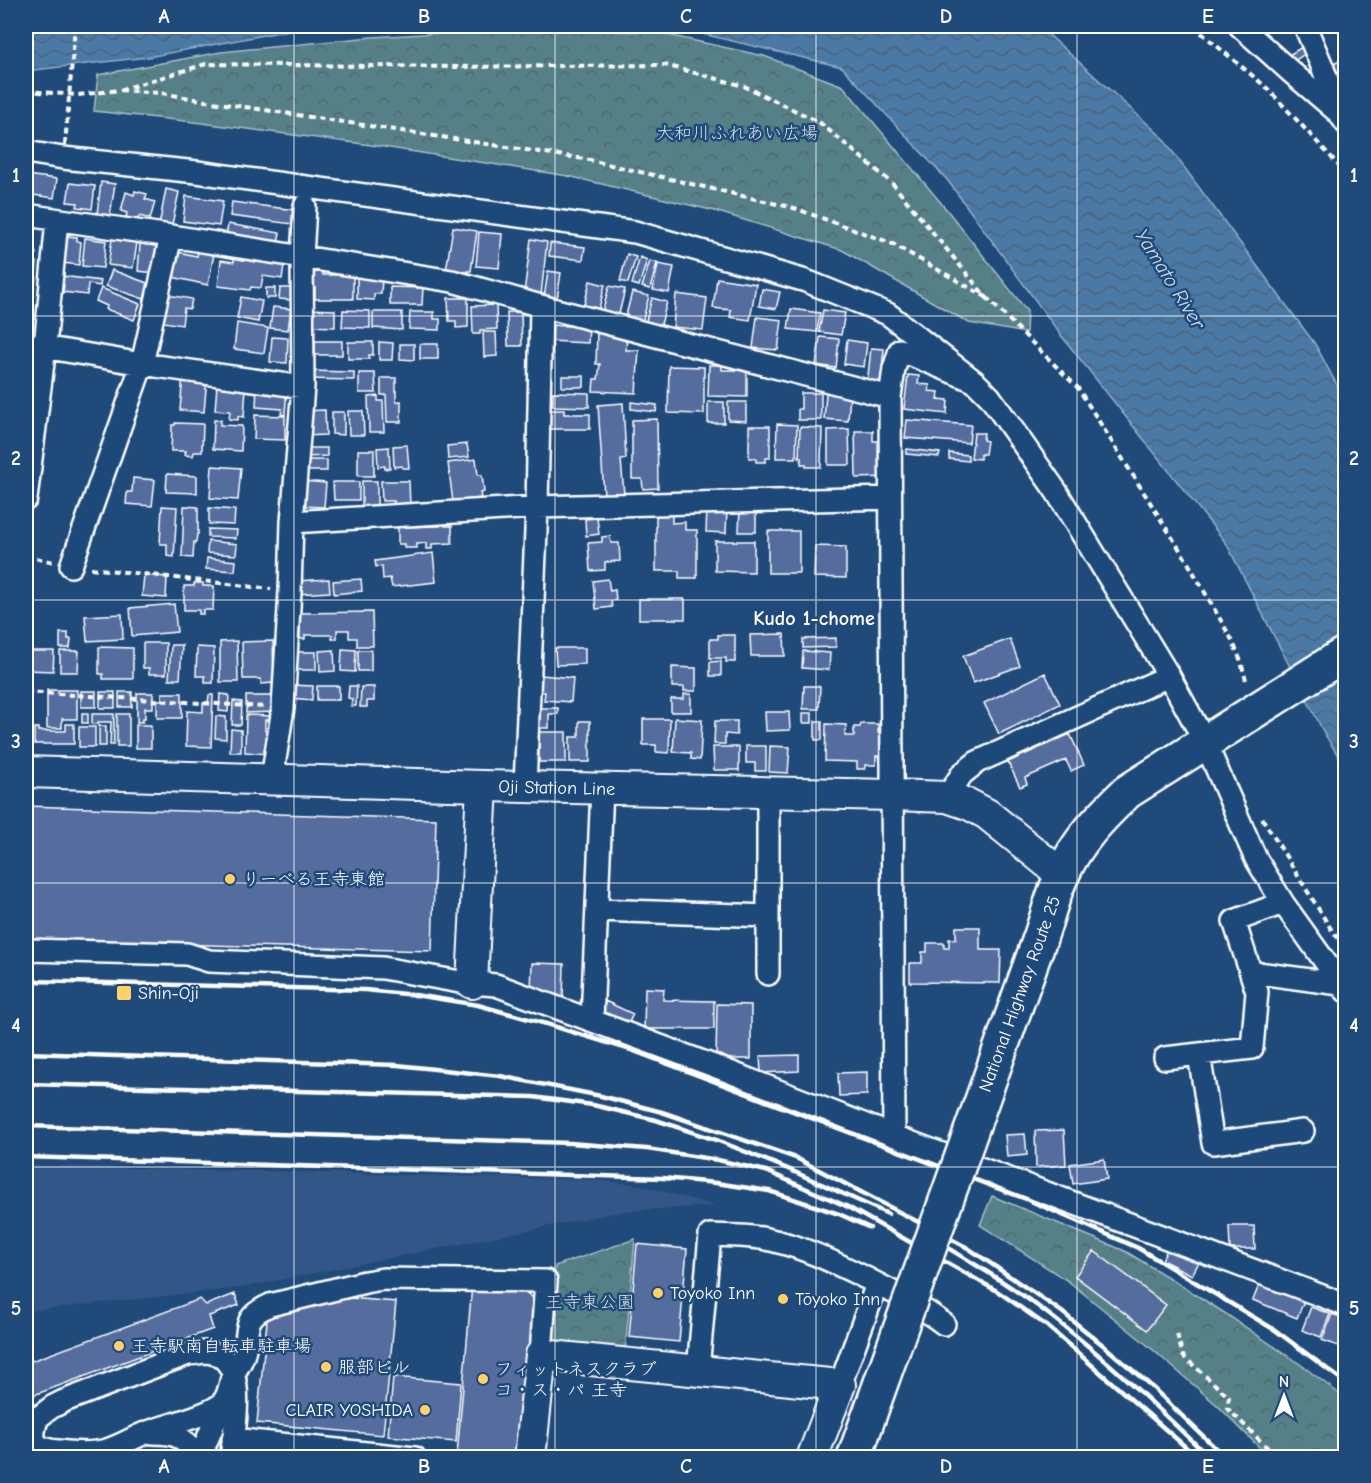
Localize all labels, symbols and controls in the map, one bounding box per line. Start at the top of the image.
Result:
text: A [158,5,170,28]
text: B [418,5,430,28]
text: C [680,5,692,28]
text: D [940,5,952,28]
text: E [1202,5,1214,28]
park label: 大和川ふれあい広場 [656,123,818,144]
text: 1 [12,164,20,187]
text: 1 [1350,164,1358,187]
water label: Yamato River [1130,225,1210,334]
text: 2 [11,447,21,470]
text: 2 [1349,447,1359,470]
district label: Kudo 1-chome [753,607,875,630]
text: 3 [11,730,21,753]
text: 3 [1349,730,1359,753]
street label: Oji Station Line [498,776,615,799]
place label: りーべる王寺東館 [242,869,385,890]
marker: りーべる王寺東館 [223,872,237,886]
street label: National Highway Route 25 [975,893,1065,1095]
place label: Shin-Oji [138,983,199,1004]
marker: Shin-Oji [115,984,133,1002]
text: 4 [11,1014,21,1037]
text: 4 [1349,1014,1359,1037]
place label: Toyoko Inn [670,1283,755,1304]
marker: Toyoko Inn [651,1286,665,1300]
place label: Tōyoko Inn [795,1289,880,1310]
park label: 王寺東公園 [545,1292,635,1313]
marker: Tōyoko Inn [776,1292,790,1306]
text: 5 [11,1297,21,1320]
text: 5 [1349,1297,1359,1320]
place label: 王寺駅南自転車駐車場 [131,1336,311,1357]
marker: 王寺駅南自転車駐車場 [112,1339,126,1353]
place label: 服部ビル [338,1357,410,1378]
place label: フィットネスクラブ コ・ス・パ 王寺 [495,1359,657,1401]
marker: 服部ビル [319,1360,333,1374]
north arrow [1254,1366,1314,1426]
marker: フィットネスクラブ コ・ス・パ 王寺 [476,1372,490,1386]
text: N [1279,1373,1289,1391]
place label: CLAIR YOSHIDA [285,1400,413,1421]
marker: CLAIR YOSHIDA [418,1403,432,1417]
text: A [158,1455,170,1478]
text: B [418,1455,430,1478]
text: C [680,1455,692,1478]
text: D [940,1455,952,1478]
text: E [1202,1455,1214,1478]

